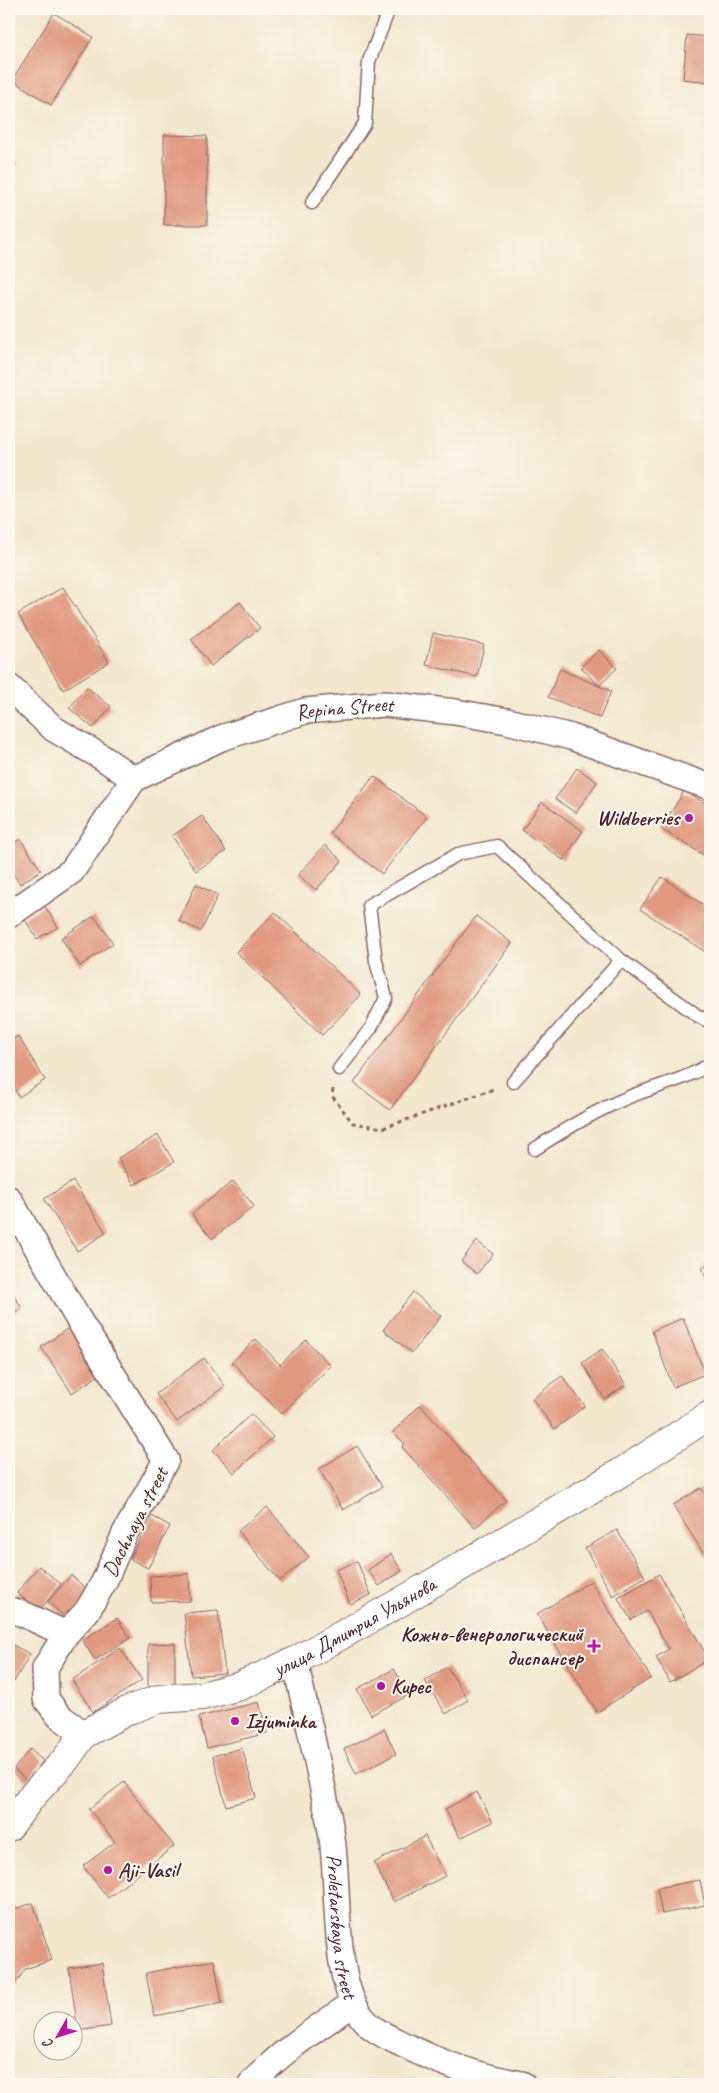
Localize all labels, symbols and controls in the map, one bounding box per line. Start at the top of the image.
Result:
street label: Repina Street [292,691,397,726]
place label: Wildberries [597,805,682,831]
marker: Wildberries [683,812,695,824]
street label: Dachnaya street [96,1461,175,1581]
street label: улица Дмитрия Ульянова [268,1570,442,1683]
place label: Кожно-венерологический диспансер [401,1621,585,1671]
marker: Кожно-венерологический диспансер [587,1639,601,1653]
place label: Kupec [391,1673,432,1699]
marker: Kupec [375,1680,387,1692]
place label: Izjuminka [245,1708,317,1734]
marker: Izjuminka [229,1715,241,1727]
street label: Proletarskaya street [321,1853,364,2004]
place label: Aji-Vasil [118,1857,182,1883]
marker: Aji-Vasil [102,1864,114,1876]
north arrow [32,2010,82,2060]
text: С [38,2034,57,2052]

